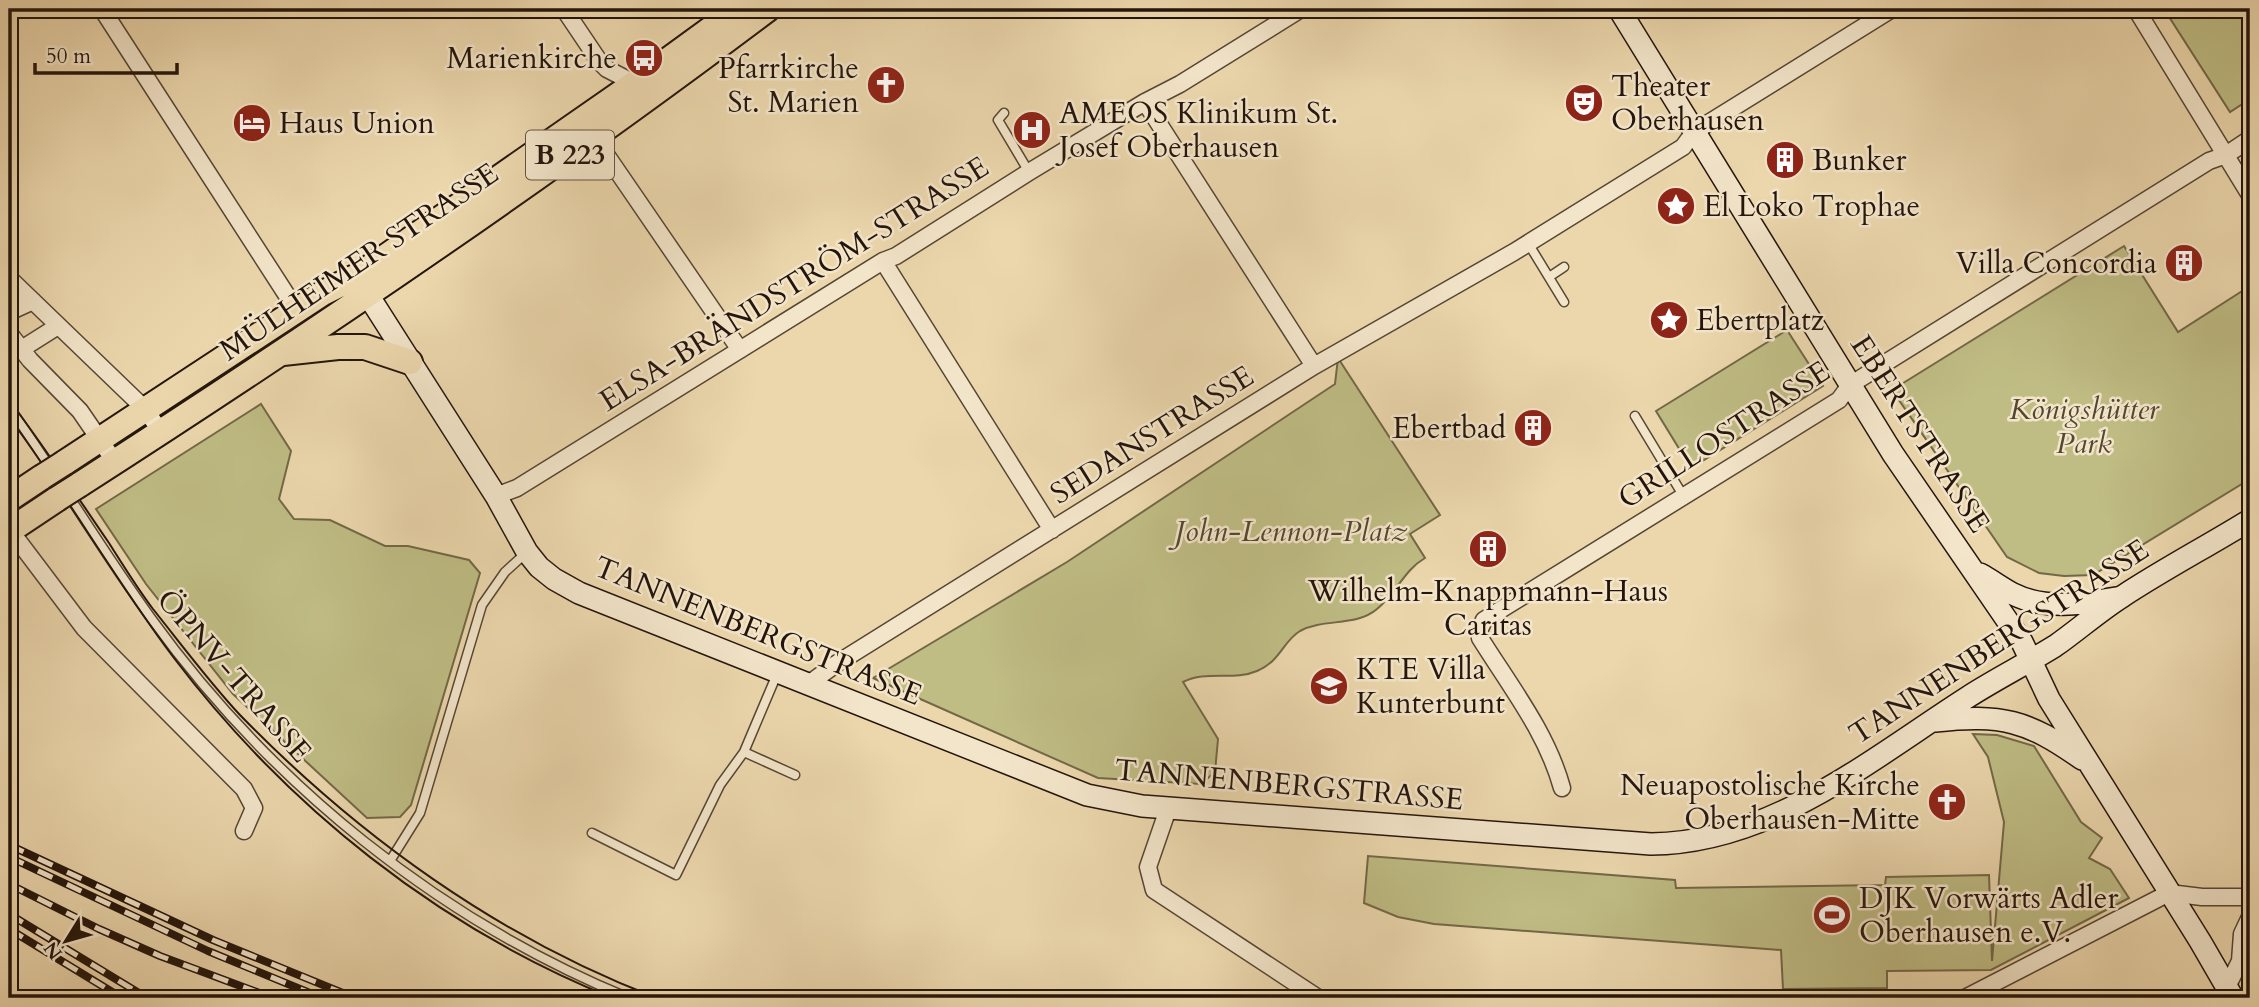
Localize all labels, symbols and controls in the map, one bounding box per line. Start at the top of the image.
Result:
scale bar [35,32,177,76]
bus stop icon: Marienkirche [623,37,665,79]
place label: Marienkirche [447,38,617,79]
text: 50 m [46,42,91,71]
place label: Pfarrkirche St. Marien [718,48,859,123]
church icon: Pfarrkirche St. Marien [865,64,907,106]
place label: Theater Oberhausen [1611,66,1764,141]
theatre icon: Theater Oberhausen [1563,82,1605,124]
place label: AMEOS Klinikum St. Josef Oberhausen [1055,93,1338,168]
hotel icon: Haus Union [231,102,273,144]
place label: Haus Union [279,103,435,144]
hospital icon: AMEOS Klinikum St. Josef Oberhausen [1011,109,1053,151]
road number: B 223 [526,130,614,180]
building icon: Bunker [1764,139,1806,181]
place label: Bunker [1812,140,1907,181]
street label: ELSA-BRÄNDSTRÖM-STRASSE [591,147,997,421]
street label: MÜLHEIMER STRASSE [212,153,506,371]
place icon: El Loko Trophae [1655,185,1697,227]
place label: El Loko Trophae [1703,186,1920,227]
building icon: Villa Concordia [2163,242,2205,284]
place label: Villa Concordia [1956,243,2157,284]
place icon: Ebertplatz [1648,299,1690,341]
place label: Ebertplatz [1696,300,1825,341]
street label: EBERTSTRASSE [1841,327,1999,541]
street label: GRILLOSTRASSE [1610,351,1838,519]
street label: SEDANSTRASSE [1043,356,1261,514]
park label: Königshütter Park [2009,389,2160,464]
building icon: Ebertbad [1512,407,1554,449]
place label: Ebertbad [1392,408,1506,449]
park label: John-Lennon-Platz [1168,511,1408,552]
building icon: Wilhelm-Knappmann-Haus Caritas [1467,528,1509,570]
street label: TANNENBERGSTRASSE [1841,530,2157,754]
street label: TANNENBERGSTRASSE [588,546,928,716]
place label: Wilhelm-Knappmann-Haus Caritas [1307,571,1668,646]
street label: ÖPNV-TRASSE [147,581,321,771]
place label: KTE Villa Kunterbunt [1356,649,1505,724]
school or university icon: KTE Villa Kunterbunt [1308,665,1350,707]
street label: TANNENBERGSTRASSE [1113,749,1465,821]
place label: Neuapostolische Kirche Oberhausen-Mitte [1620,765,1920,840]
church icon: Neuapostolische Kirche Oberhausen-Mitte [1926,781,1968,823]
place label: DJK Vorwärts Adler Oberhausen e.V. [1859,878,2118,953]
sports icon: DJK Vorwärts Adler Oberhausen e.V. [1811,894,1853,936]
north arrow [32,906,102,976]
text: N [38,936,69,965]

